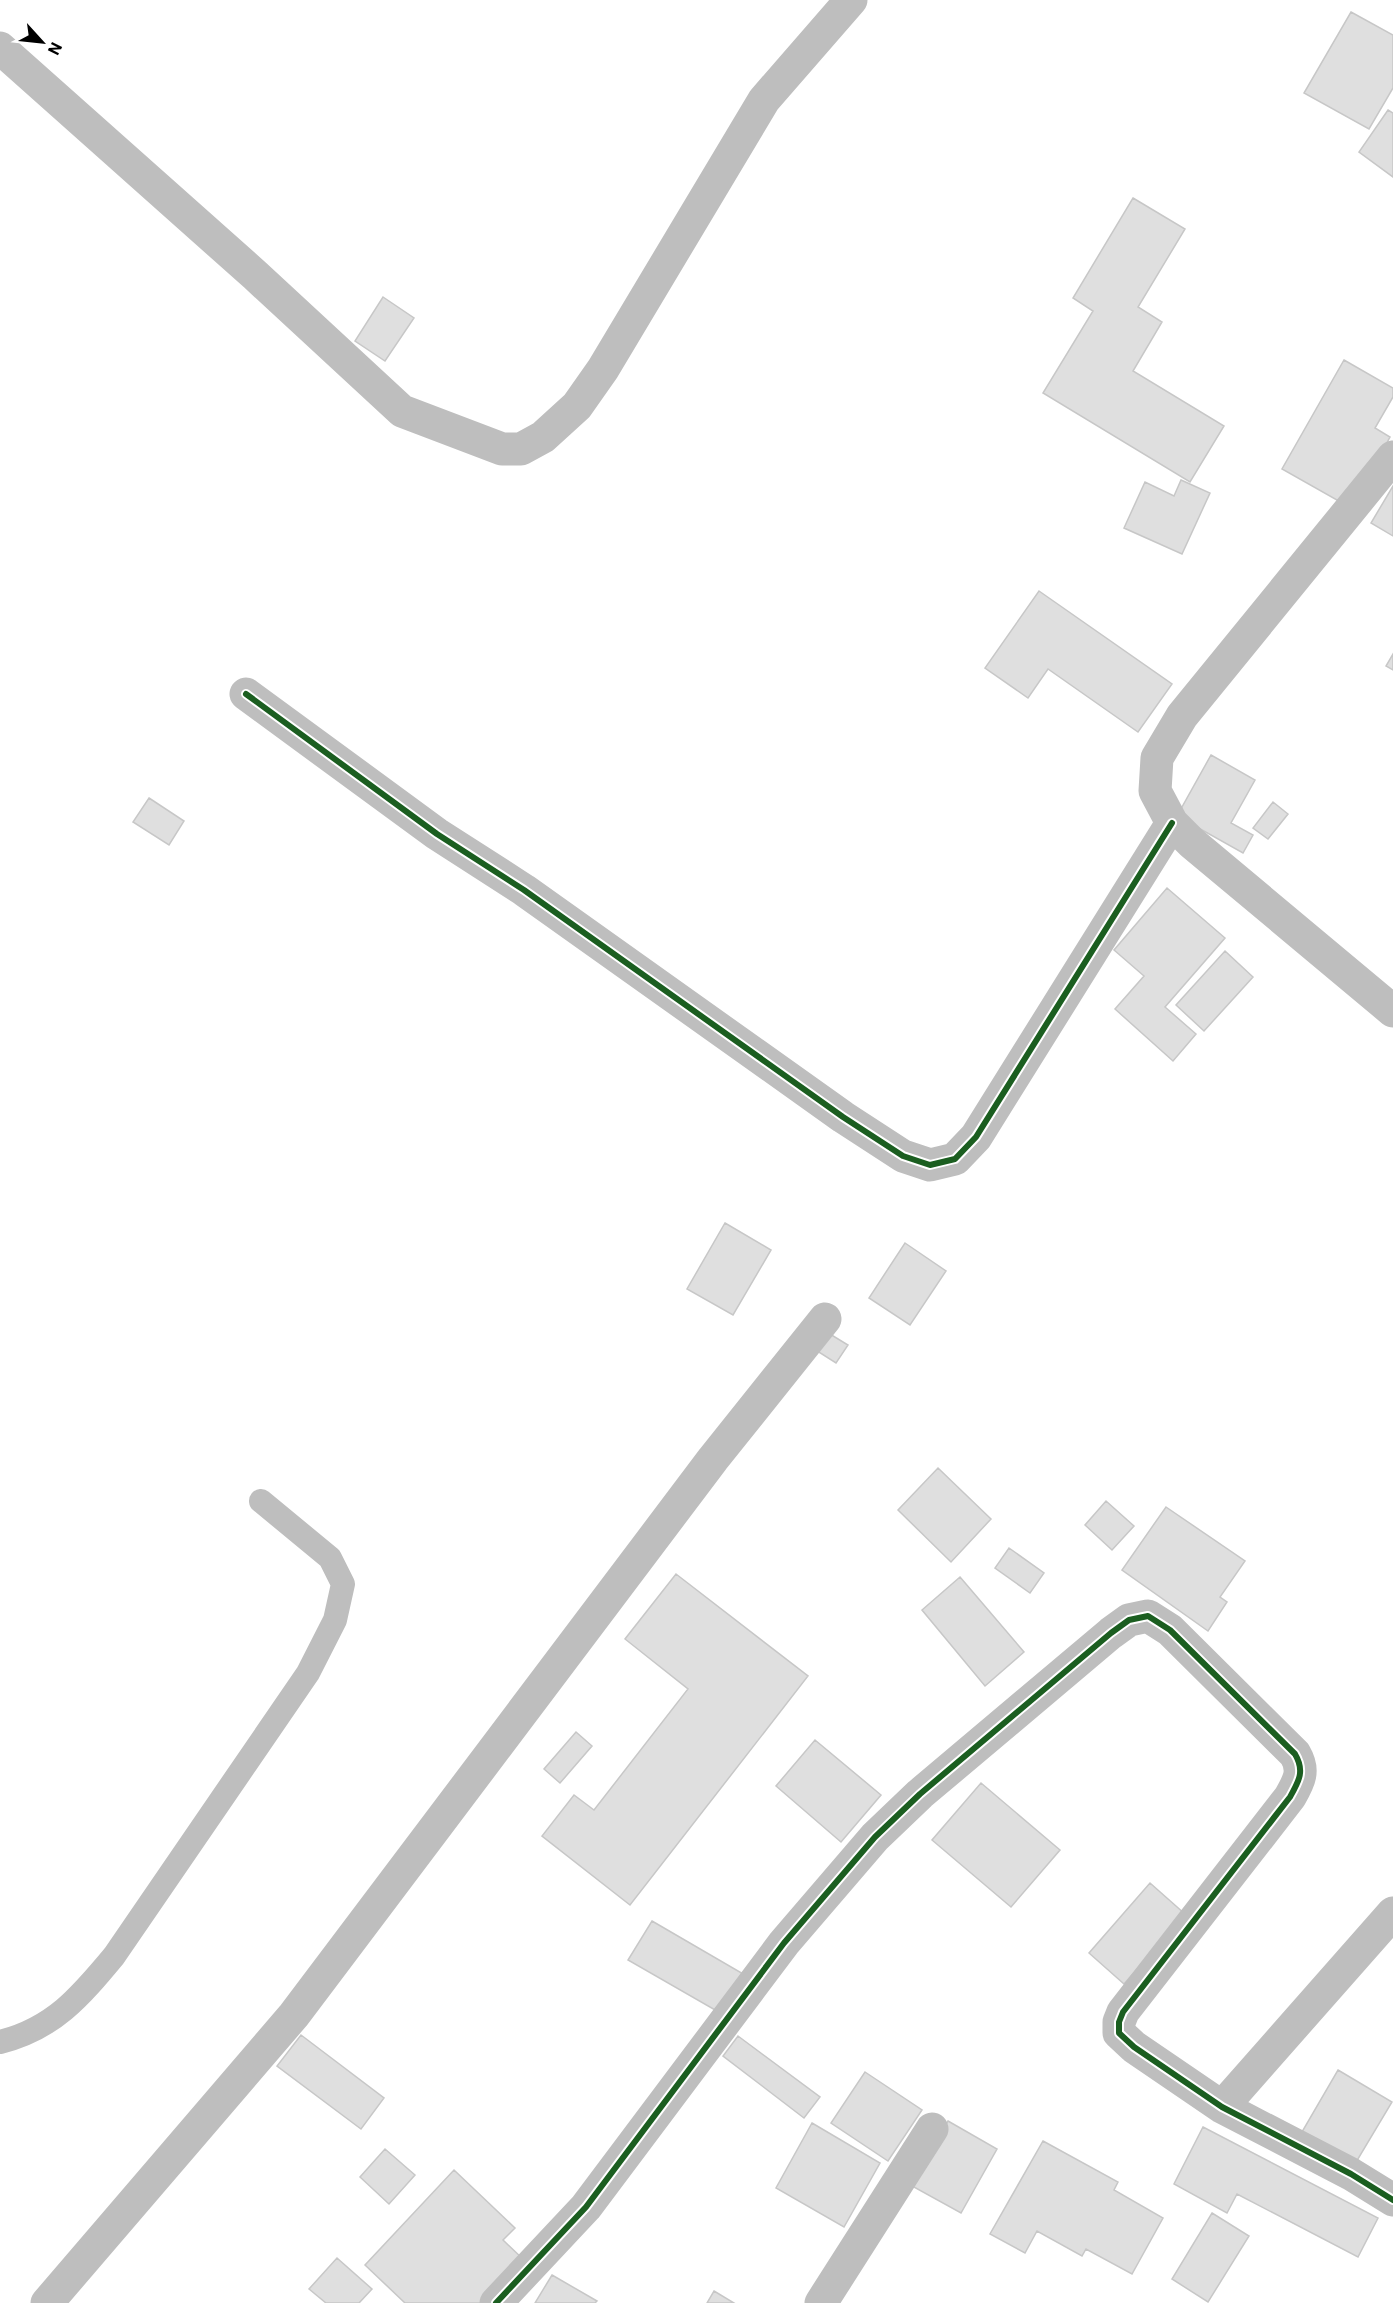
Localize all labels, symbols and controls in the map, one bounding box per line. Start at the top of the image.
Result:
north arrow [12,12,72,72]
text: N [44,39,66,58]

